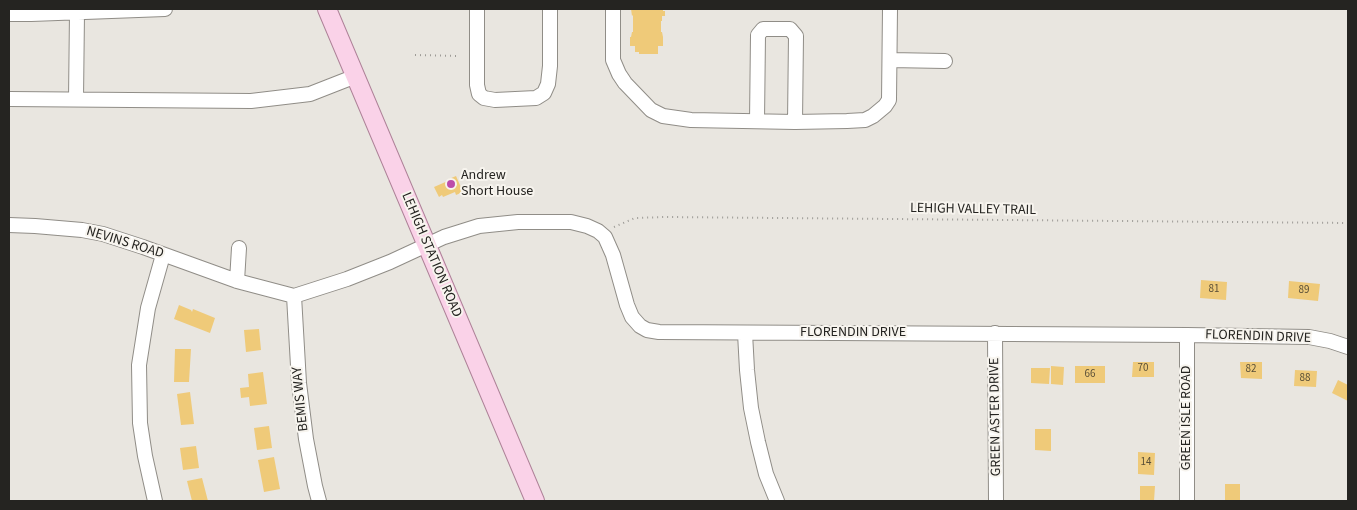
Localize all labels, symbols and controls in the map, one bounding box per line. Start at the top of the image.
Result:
place label: Andrew Short House [461,168,533,200]
marker: Andrew Short House [445,178,457,190]
street label: LEHIGH STATION ROAD [397,190,465,320]
street label: LEHIGH VALLEY TRAIL [910,201,1036,219]
street label: NEVINS ROAD [84,223,166,263]
house number: 81 [1209,283,1219,297]
house number: 89 [1299,284,1309,298]
street label: FLORENDIN DRIVE [800,325,906,341]
street label: FLORENDIN DRIVE [1205,327,1311,347]
street label: GREEN ASTER DRIVE [987,358,1005,476]
house number: 70 [1138,362,1148,376]
house number: 82 [1246,363,1256,377]
street label: BEMIS WAY [289,366,313,432]
street label: GREEN ISLE ROAD [1179,366,1195,470]
house number: 66 [1085,368,1095,382]
house number: 88 [1300,372,1310,386]
house number: 14 [1141,456,1151,470]

